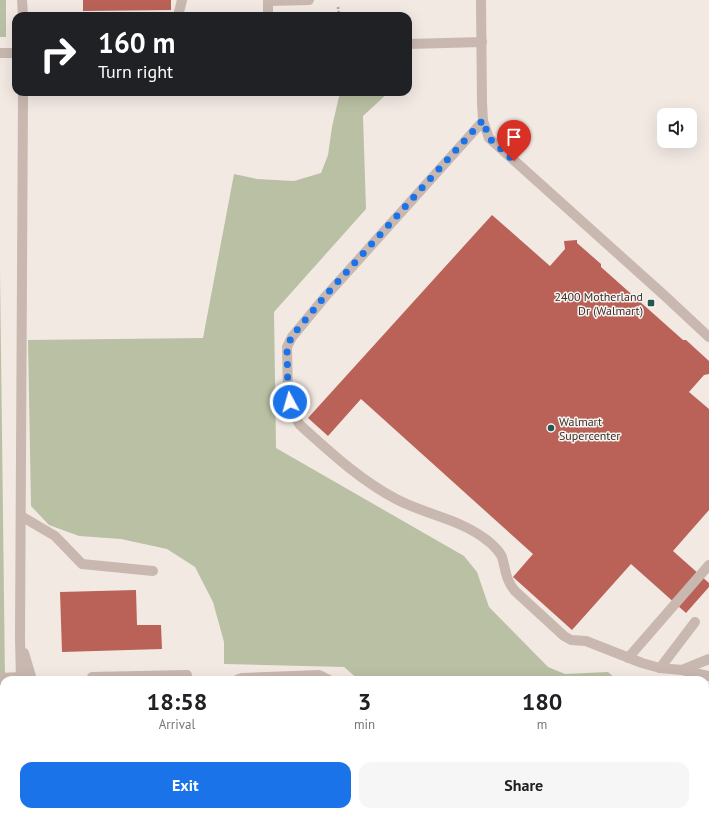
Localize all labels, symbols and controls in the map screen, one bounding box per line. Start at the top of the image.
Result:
text: 160 m [98,24,175,61]
icon: right [32,28,84,80]
text: Turn right [98,60,173,83]
map controls [657,108,697,148]
button: sound [657,108,697,148]
pin [497,120,531,161]
icon: arrive [503,126,525,148]
place label: 2400 Motherland Dr (Walmart) [554,289,643,318]
marker: 2400 Motherland Dr (Walmart) [646,298,656,308]
position arrow [269,381,311,423]
place label: Walmart Supercenter [559,414,620,443]
marker: Walmart Supercenter [546,423,556,433]
text: 18:58 [147,686,207,717]
text: 3 [358,686,371,717]
text: 180 [522,686,562,717]
text: Arrival [159,716,195,733]
text: min [354,716,375,733]
text: m [537,716,547,733]
button: Exit [20,762,351,808]
button: Share [359,762,689,808]

